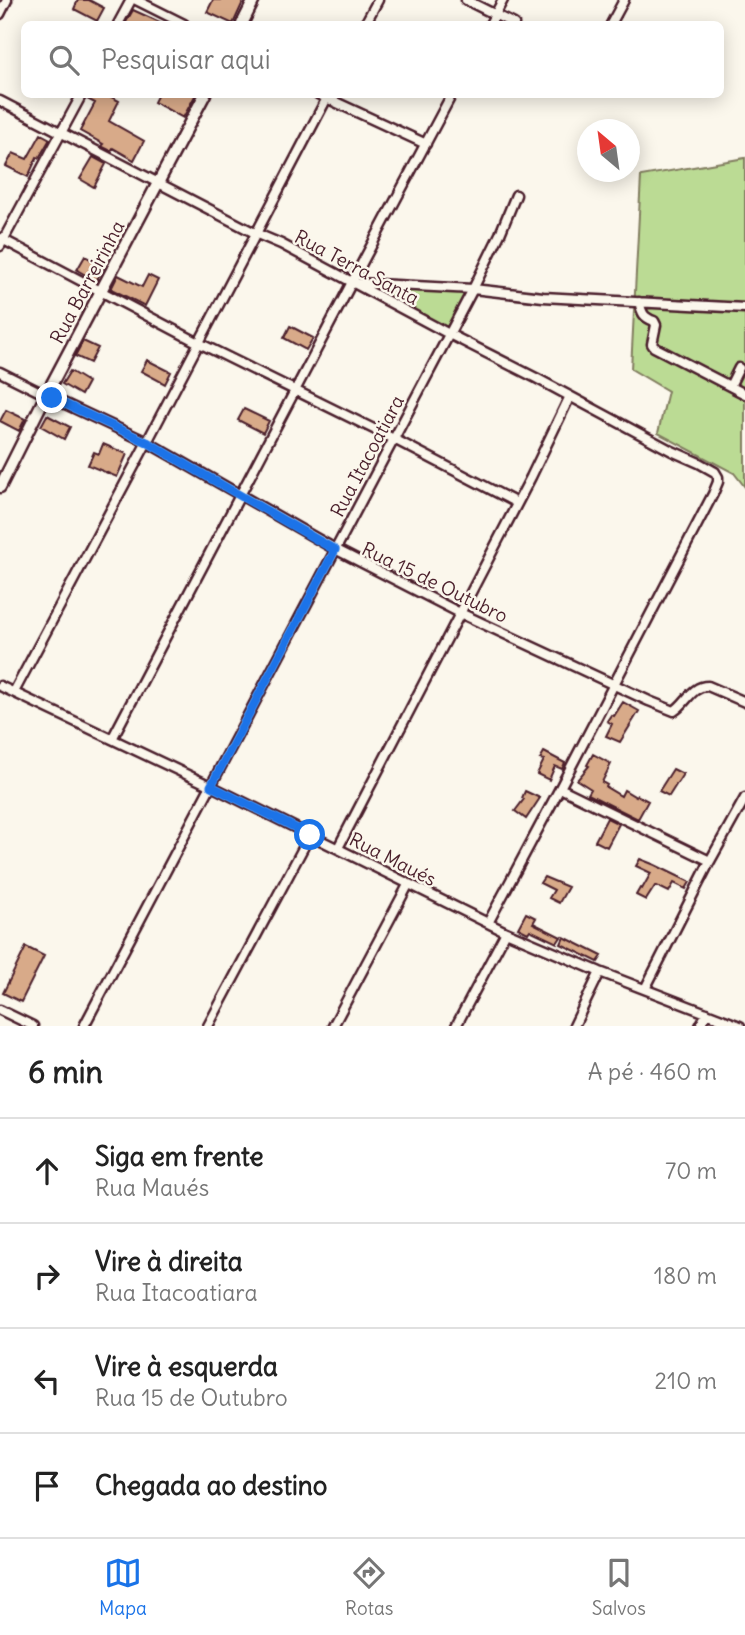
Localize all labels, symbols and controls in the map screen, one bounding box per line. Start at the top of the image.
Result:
search box [21,21,724,98]
icon: search [45,41,83,79]
text: Pesquisar aqui [101,43,270,76]
north arrow [577,119,640,182]
street label: Rua Barreirinha [44,216,130,348]
street label: Rua Terra Santa [291,224,423,310]
route end [36,382,67,413]
street label: Rua Itacoatiara [325,391,409,521]
street label: Rua 15 de Outubro [358,536,512,628]
route start [294,819,325,850]
street label: Rua Maués [346,827,440,891]
text: 6 min [28,1053,103,1091]
text: A pé · 460 m [588,1057,717,1086]
text: Siga em frente [95,1140,263,1173]
icon: ahead [28,1152,66,1190]
text: 70 m [665,1156,717,1185]
text: Rua Maués [95,1173,209,1202]
text: Vire à direita [95,1245,243,1278]
icon: right [28,1257,66,1295]
text: 180 m [654,1261,717,1290]
text: Rua Itacoatiara [95,1278,258,1307]
text: Vire à esquerda [95,1350,278,1383]
icon: left [28,1362,66,1400]
text: 210 m [654,1366,717,1395]
text: Rua 15 de Outubro [95,1383,288,1412]
icon: arrive [28,1467,66,1505]
text: Chegada ao destino [95,1469,327,1502]
tab: Mapa [99,1554,147,1620]
tab: Rotas [345,1554,393,1620]
tab: Salvos [592,1554,646,1620]

